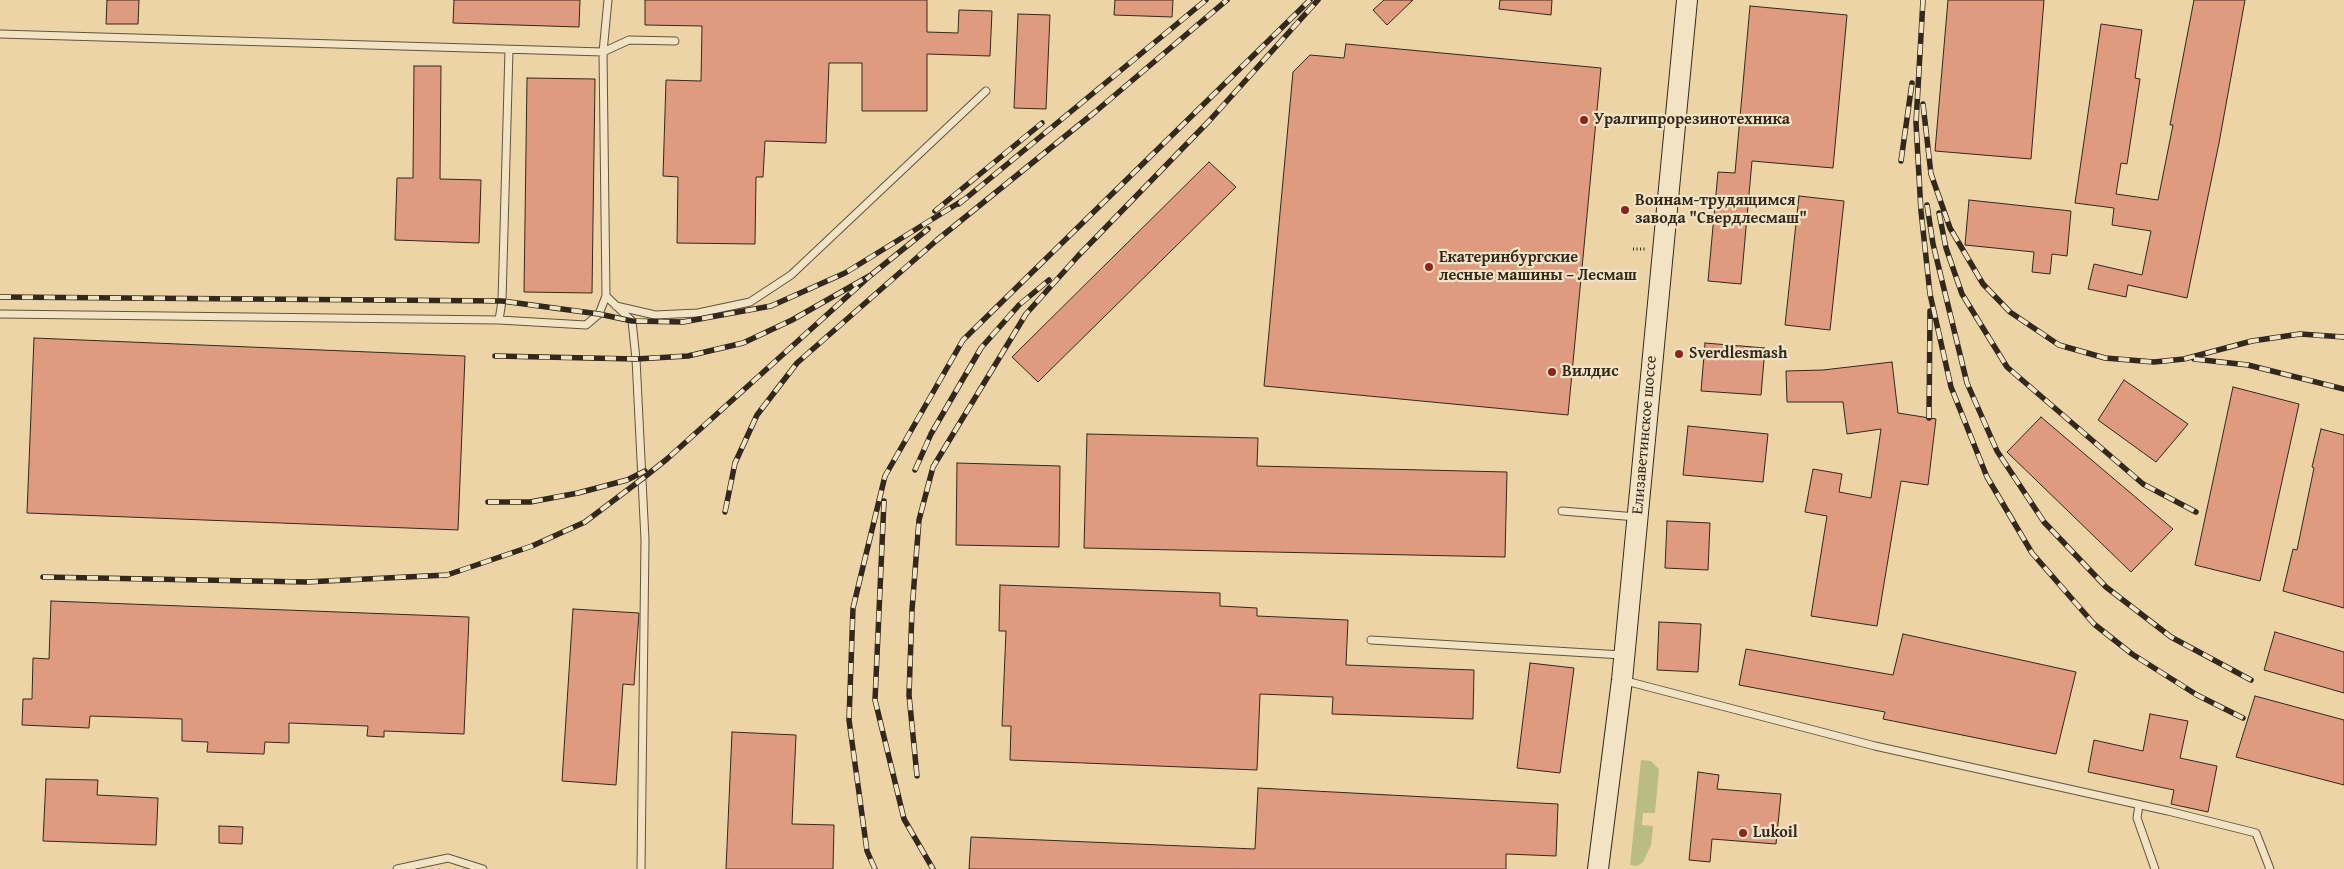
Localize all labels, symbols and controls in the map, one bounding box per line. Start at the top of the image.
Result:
place label: Уралгипрорезинотехника [1594,110,1790,130]
marker: Уралгипрорезинотехника [1578,114,1590,126]
place label: Воинам-трудящимся завода "Свердлесмаш" [1635,191,1807,229]
marker: Воинам-трудящимся завода "Свердлесмаш" [1619,204,1631,216]
place label: Екатеринбургские лесные машины – Лесмаш [1439,248,1637,286]
marker: Екатеринбургские лесные машины – Лесмаш [1423,261,1435,273]
place label: Sverdlesmash [1689,344,1787,364]
marker: Sverdlesmash [1673,348,1685,360]
street label: Елизаветинское шоссе [1628,355,1662,515]
place label: Вилдис [1562,362,1619,382]
marker: Вилдис [1546,366,1558,378]
place label: Lukoil [1753,823,1798,843]
marker: Lukoil [1737,827,1749,839]

